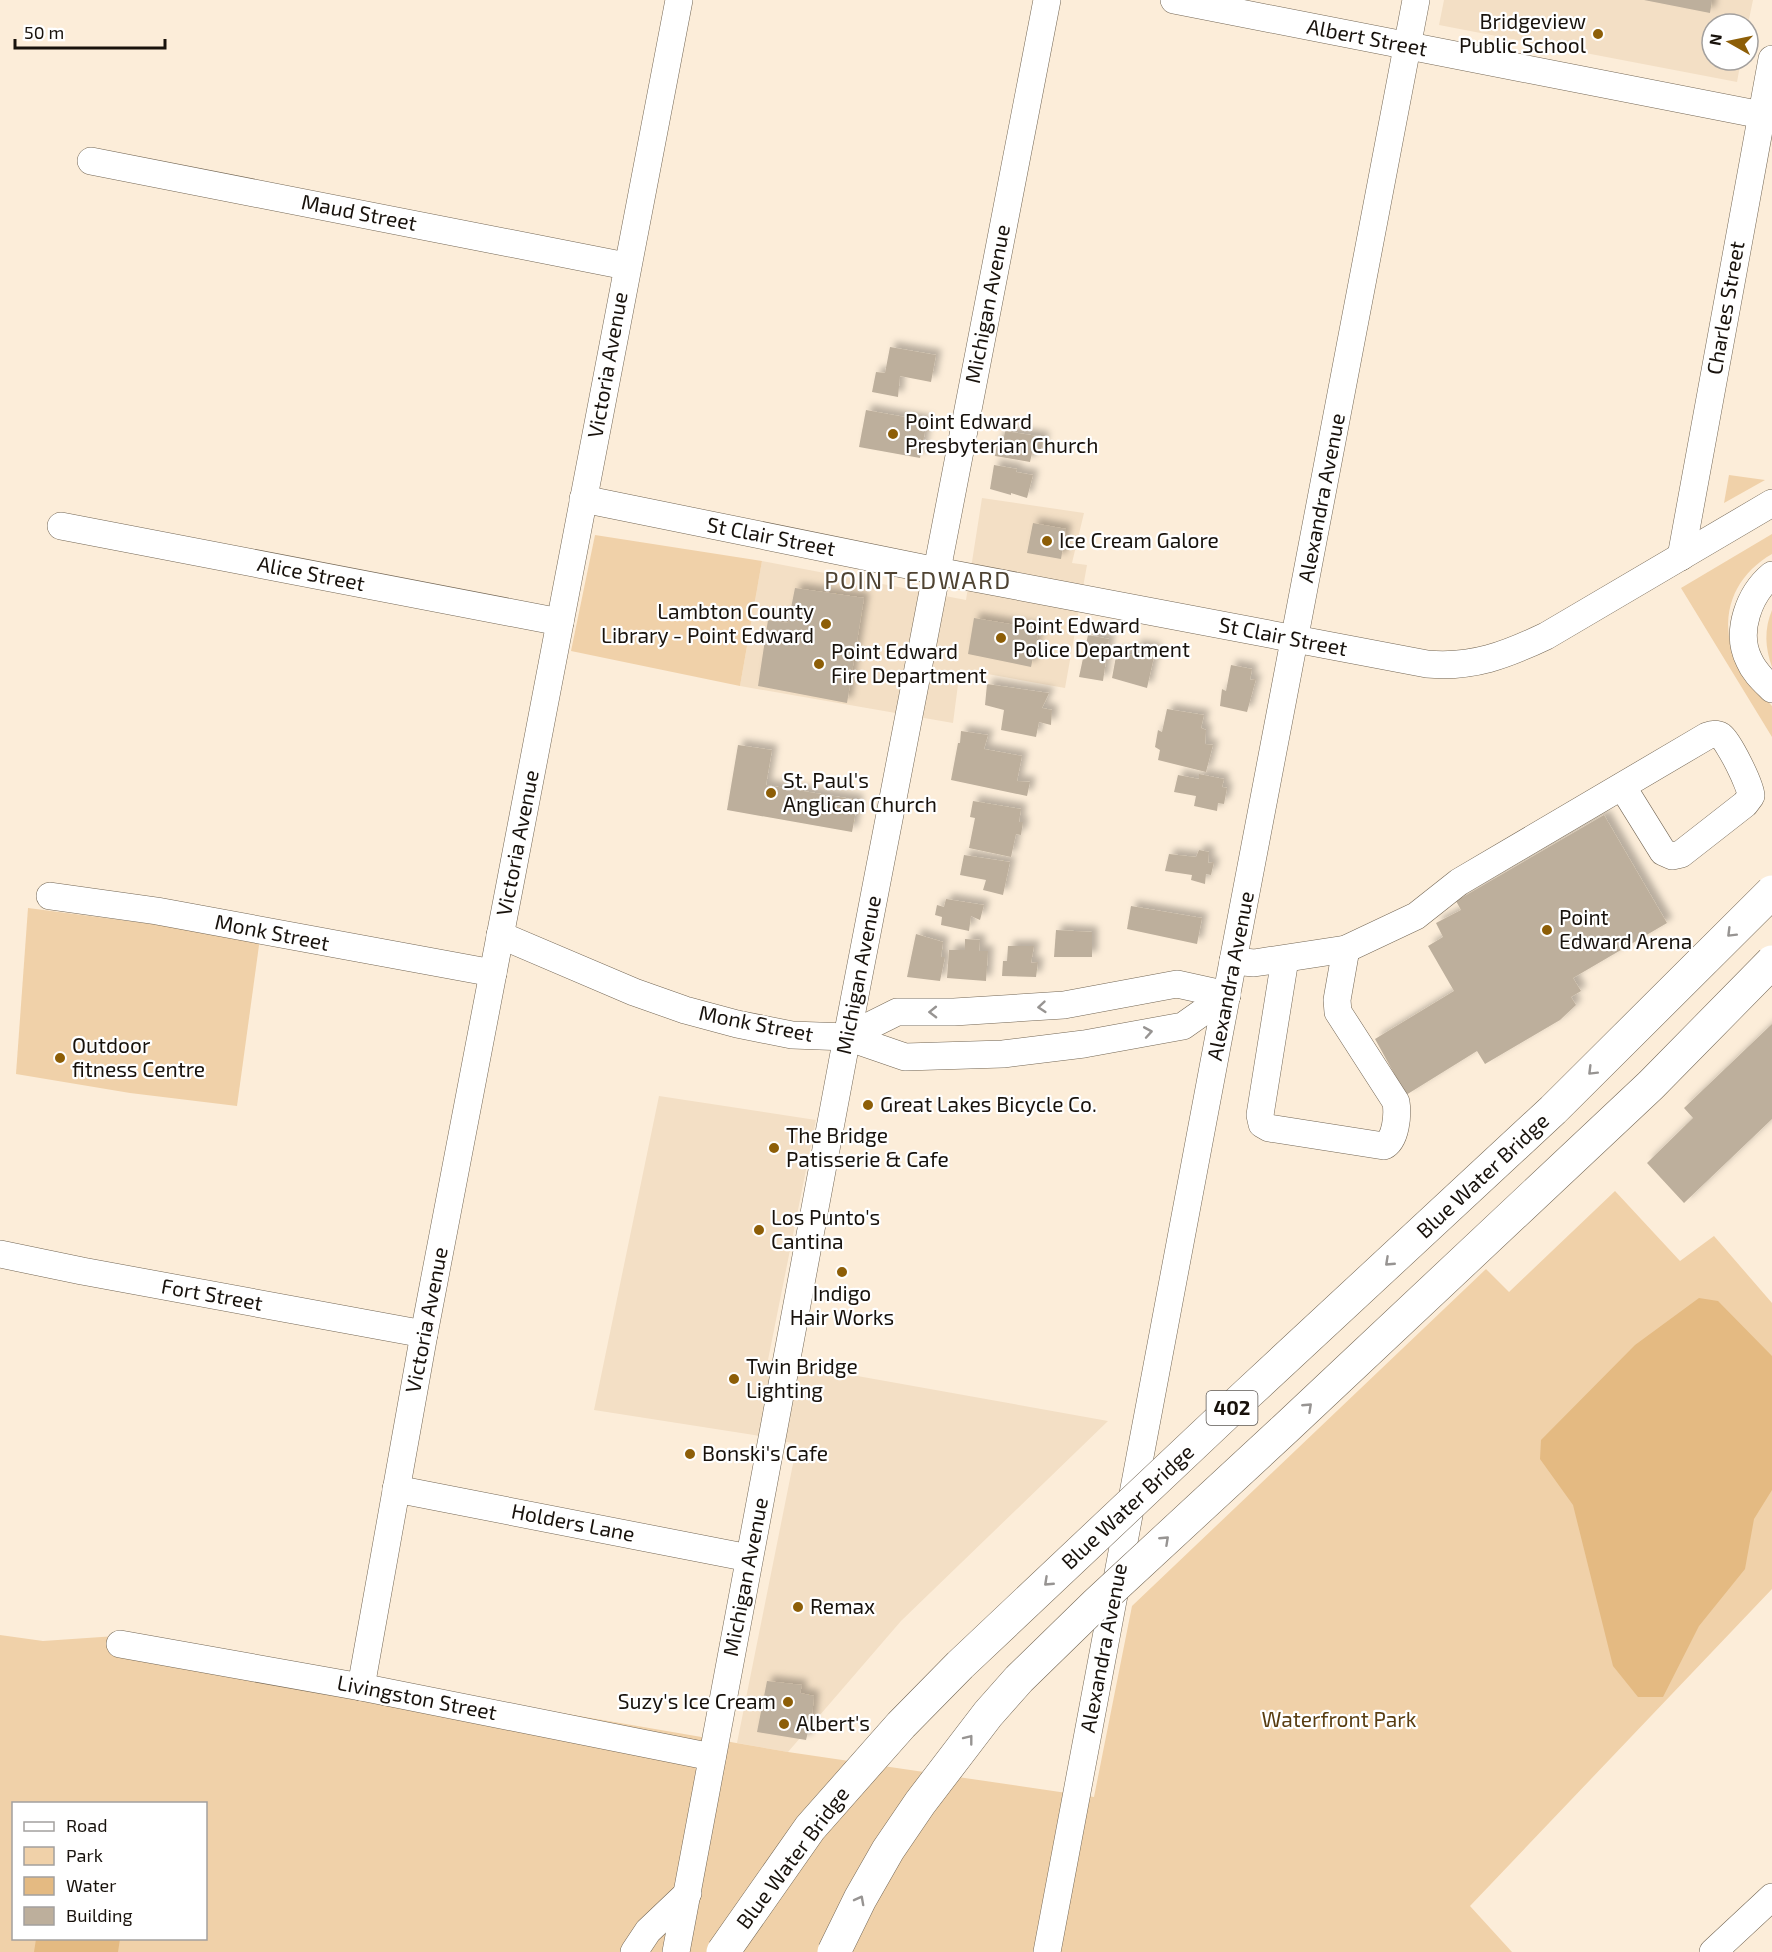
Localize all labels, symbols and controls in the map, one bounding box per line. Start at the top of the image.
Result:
place label: Bridgeview Public School [1459,8,1587,57]
scale bar [15,12,165,50]
north arrow [1700,12,1760,72]
street label: Albert Street [1305,13,1430,60]
text: 50 m [24,21,64,43]
marker: Bridgeview Public School [1591,27,1605,41]
text: N [1704,32,1725,47]
street label: Maud Street [299,188,419,235]
street label: Michigan Avenue [959,222,1014,385]
street label: Charles Street [1700,239,1749,377]
street label: Victoria Avenue [581,290,632,440]
place label: Point Edward Presbyterian Church [905,408,1099,457]
street label: Alexandra Avenue [1292,411,1349,584]
marker: Point Edward Presbyterian Church [886,427,900,441]
street label: St Clair Street [705,511,838,560]
place label: Ice Cream Galore [1059,527,1219,552]
marker: Ice Cream Galore [1040,534,1054,548]
street label: Alice Street [255,550,367,595]
district label: POINT EDWARD [824,565,1012,594]
place label: Lambton County Library - Point Edward [601,598,814,647]
street label: St Clair Street [1217,611,1350,660]
place label: Point Edward Police Department [1013,612,1190,661]
marker: Lambton County Library - Point Edward [819,617,833,631]
marker: Point Edward Police Department [994,631,1008,645]
place label: Point Edward Fire Department [831,638,987,687]
marker: Point Edward Fire Department [812,657,826,671]
place label: St. Paul's Anglican Church [783,767,937,816]
street label: Victoria Avenue [490,768,543,918]
marker: St. Paul's Anglican Church [764,786,778,800]
street label: Alexandra Avenue [1201,889,1258,1062]
street label: Michigan Avenue [830,893,885,1056]
place label: Point Edward Arena [1559,904,1692,953]
street label: Monk Street [213,908,332,955]
marker: Point Edward Arena [1540,923,1554,937]
one-way arrow [1727,926,1738,937]
street label: Monk Street [697,999,816,1046]
one-way arrow [1037,1000,1046,1013]
one-way arrow [929,1006,938,1018]
one-way arrow [1143,1026,1153,1039]
place label: Outdoor fitness Centre [72,1032,205,1081]
marker: Outdoor fitness Centre [53,1051,67,1065]
one-way arrow [1589,1064,1600,1075]
place label: Great Lakes Bicycle Co. [880,1091,1097,1116]
marker: Great Lakes Bicycle Co. [861,1098,875,1112]
street label: Blue Water Bridge [1411,1107,1553,1243]
place label: The Bridge Patisserie & Cafe [786,1122,949,1171]
marker: The Bridge Patisserie & Cafe [767,1141,781,1155]
place label: Los Punto's Cantina [771,1204,880,1253]
marker: Los Punto's Cantina [752,1223,766,1237]
street label: Victoria Avenue [399,1245,452,1395]
one-way arrow [1386,1255,1396,1266]
marker: Indigo Hair Works [835,1265,849,1279]
street label: Fort Street [160,1272,265,1315]
place label: Indigo Hair Works [790,1280,894,1329]
place label: Twin Bridge Lighting [746,1353,858,1402]
marker: Twin Bridge Lighting [727,1372,741,1386]
road number: 402 [1206,1391,1258,1425]
one-way arrow [1300,1404,1311,1415]
street label: Blue Water Bridge [1056,1438,1198,1574]
place label: Bonski's Cafe [702,1440,828,1465]
marker: Bonski's Cafe [683,1447,697,1461]
street label: Michigan Avenue [717,1495,772,1658]
street label: Holders Lane [510,1497,637,1546]
one-way arrow [1158,1536,1168,1547]
street label: Alexandra Avenue [1074,1561,1131,1734]
one-way arrow [1044,1575,1055,1586]
place label: Remax [810,1593,875,1618]
marker: Remax [791,1600,805,1614]
street label: Livingston Street [335,1669,499,1724]
place label: Suzy's Ice Cream [618,1688,776,1713]
marker: Suzy's Ice Cream [781,1695,795,1709]
park label: Waterfront Park [1262,1706,1417,1731]
place label: Albert's [796,1710,870,1735]
marker: Albert's [777,1717,791,1731]
one-way arrow [962,1734,973,1745]
street label: Blue Water Bridge [730,1781,853,1933]
legend [12,1802,207,1940]
text: Road [66,1814,107,1836]
text: Park [66,1844,103,1866]
text: Water [66,1874,116,1896]
one-way arrow [853,1896,864,1906]
text: Building [66,1904,133,1926]

